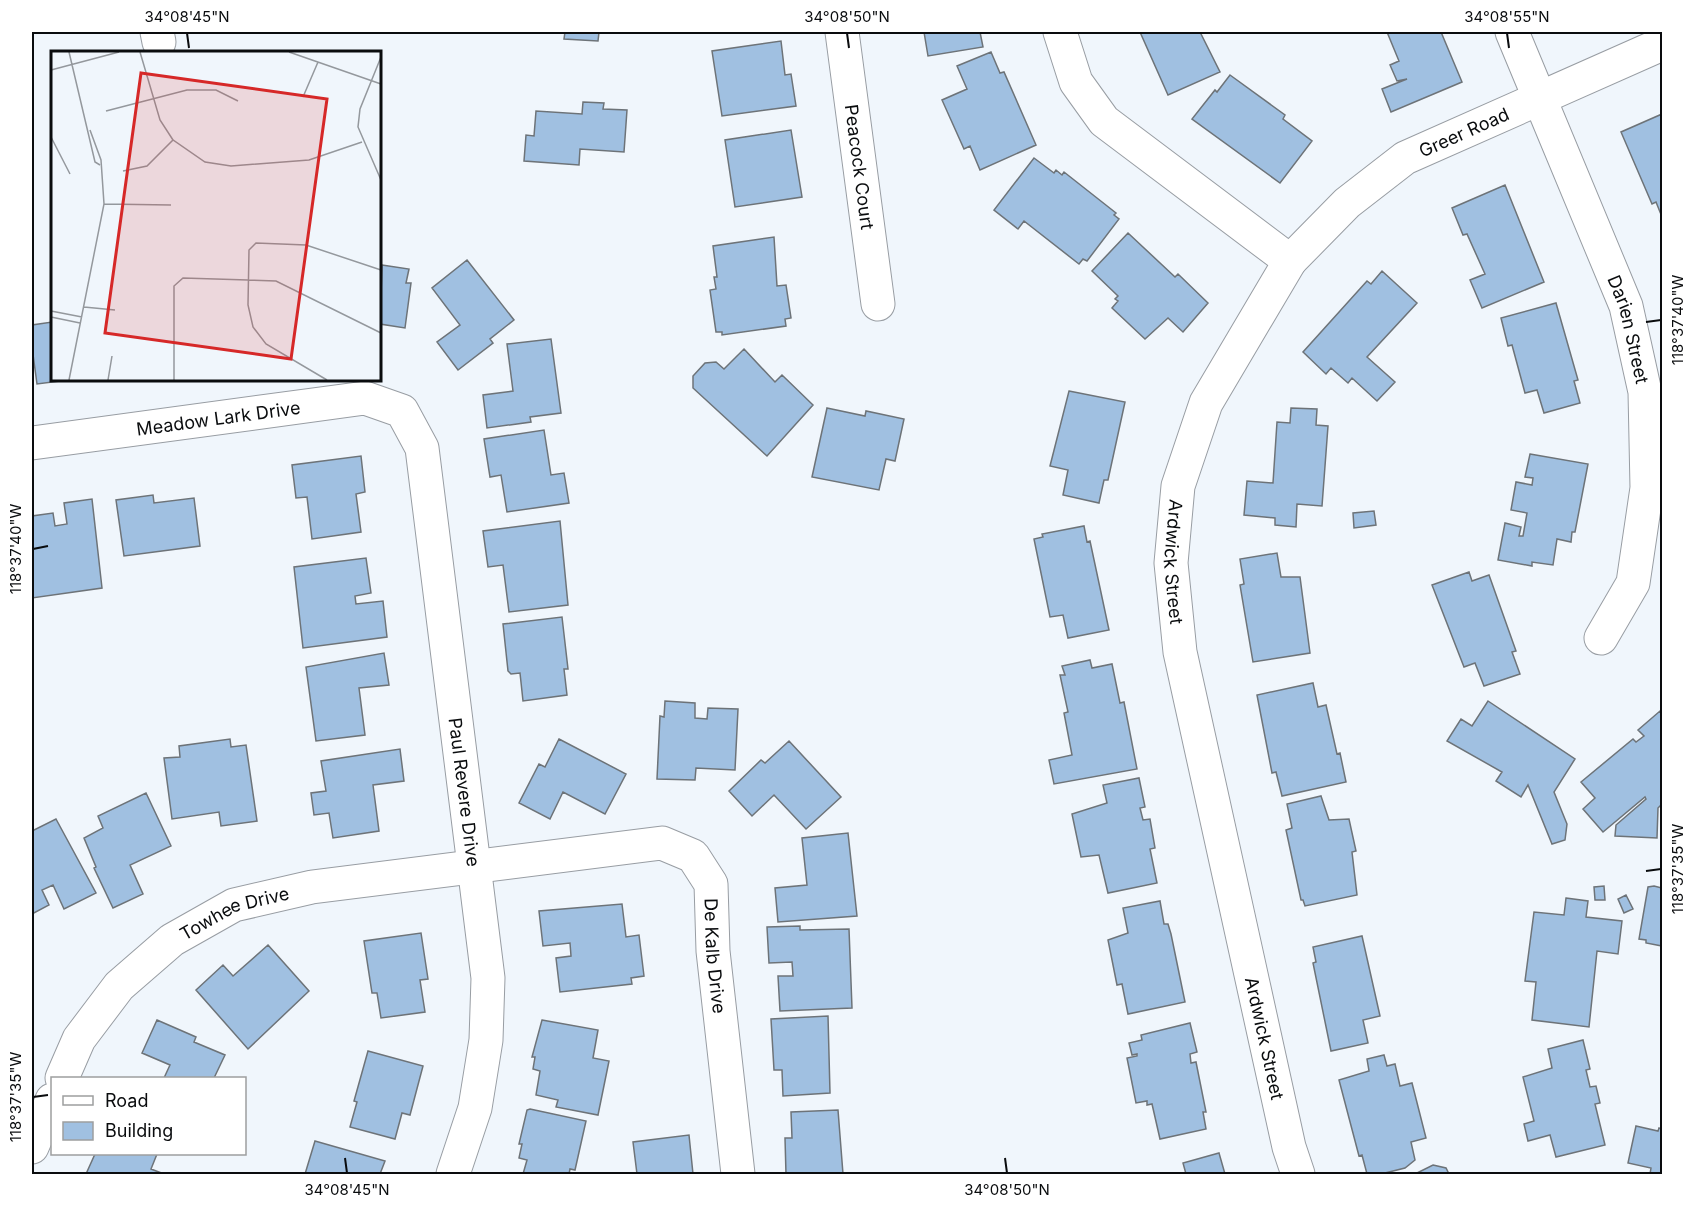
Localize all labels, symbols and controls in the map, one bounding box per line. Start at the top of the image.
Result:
text: 34°08'45"N [145,7,229,26]
text: 34°08'50"N [804,7,890,26]
text: 34°08'55"N [1464,7,1550,26]
inset map [51,51,381,381]
street label: Peacock Court [841,103,879,231]
street label: Greer Road [1416,103,1512,161]
street label: Darien Street [1604,272,1653,386]
text: 118°37'40"W [1668,275,1687,365]
street label: Meadow Lark Drive [135,396,302,439]
street label: Ardwick Street [1160,499,1188,625]
text: 118°37'40"W [6,504,25,594]
street label: Paul Revere Drive [445,716,485,868]
text: 118°37'35"W [1668,824,1687,914]
street label: Towhee Drive [176,882,291,944]
street label: De Kalb Drive [701,898,730,1015]
street label: Ardwick Street [1241,975,1289,1102]
text: 118°37'35"W [6,1052,25,1142]
legend [51,1077,246,1155]
text: Road [105,1090,148,1111]
text: Building [105,1120,173,1141]
text: 34°08'45"N [305,1180,389,1199]
text: 34°08'50"N [964,1180,1050,1199]

